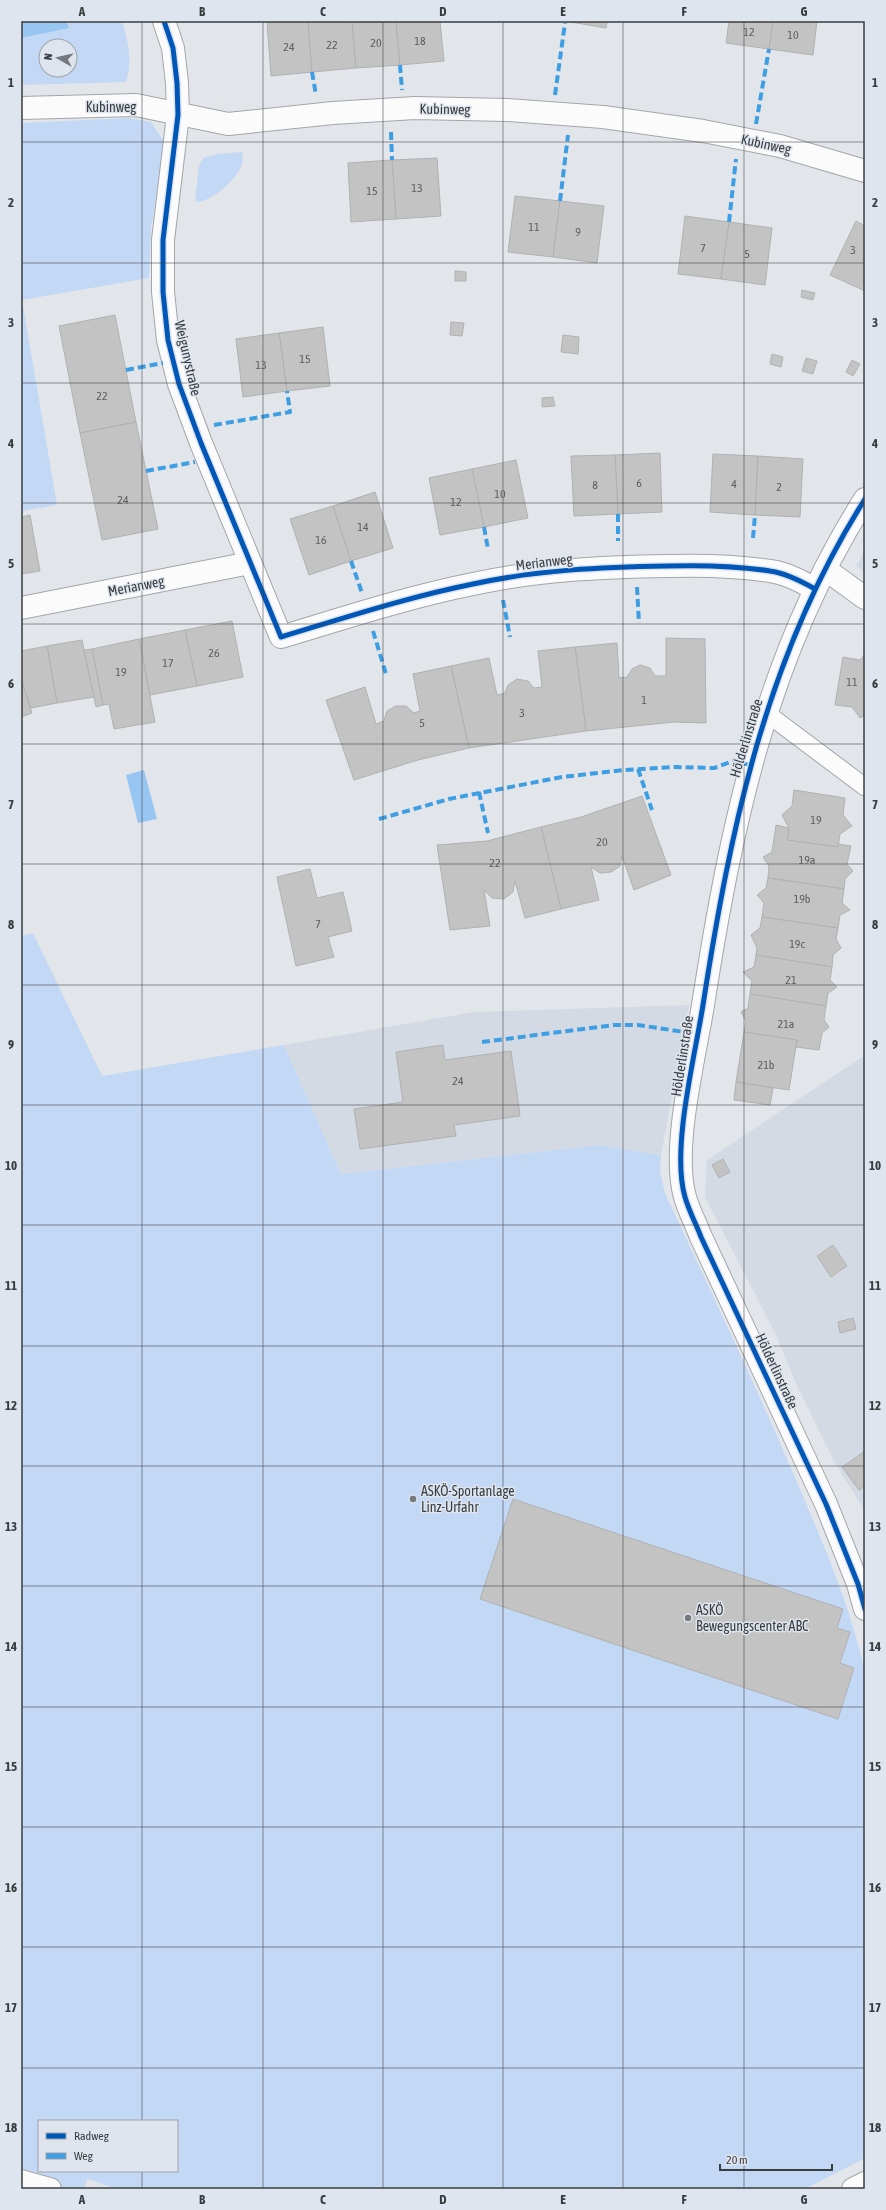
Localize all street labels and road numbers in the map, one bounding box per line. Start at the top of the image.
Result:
street label: Kubinweg [86,99,136,115]
street label: Kubinweg [419,101,471,117]
street label: Kubinweg [740,131,792,157]
street label: Weigunystraße [172,319,204,397]
street label: Merianweg [515,551,573,573]
street label: Merianweg [107,573,165,599]
street label: Hölderlinstraße [726,697,766,779]
street label: Hölderlinstraße [668,1015,696,1097]
street label: Hölderlinstraße [753,1331,801,1411]

